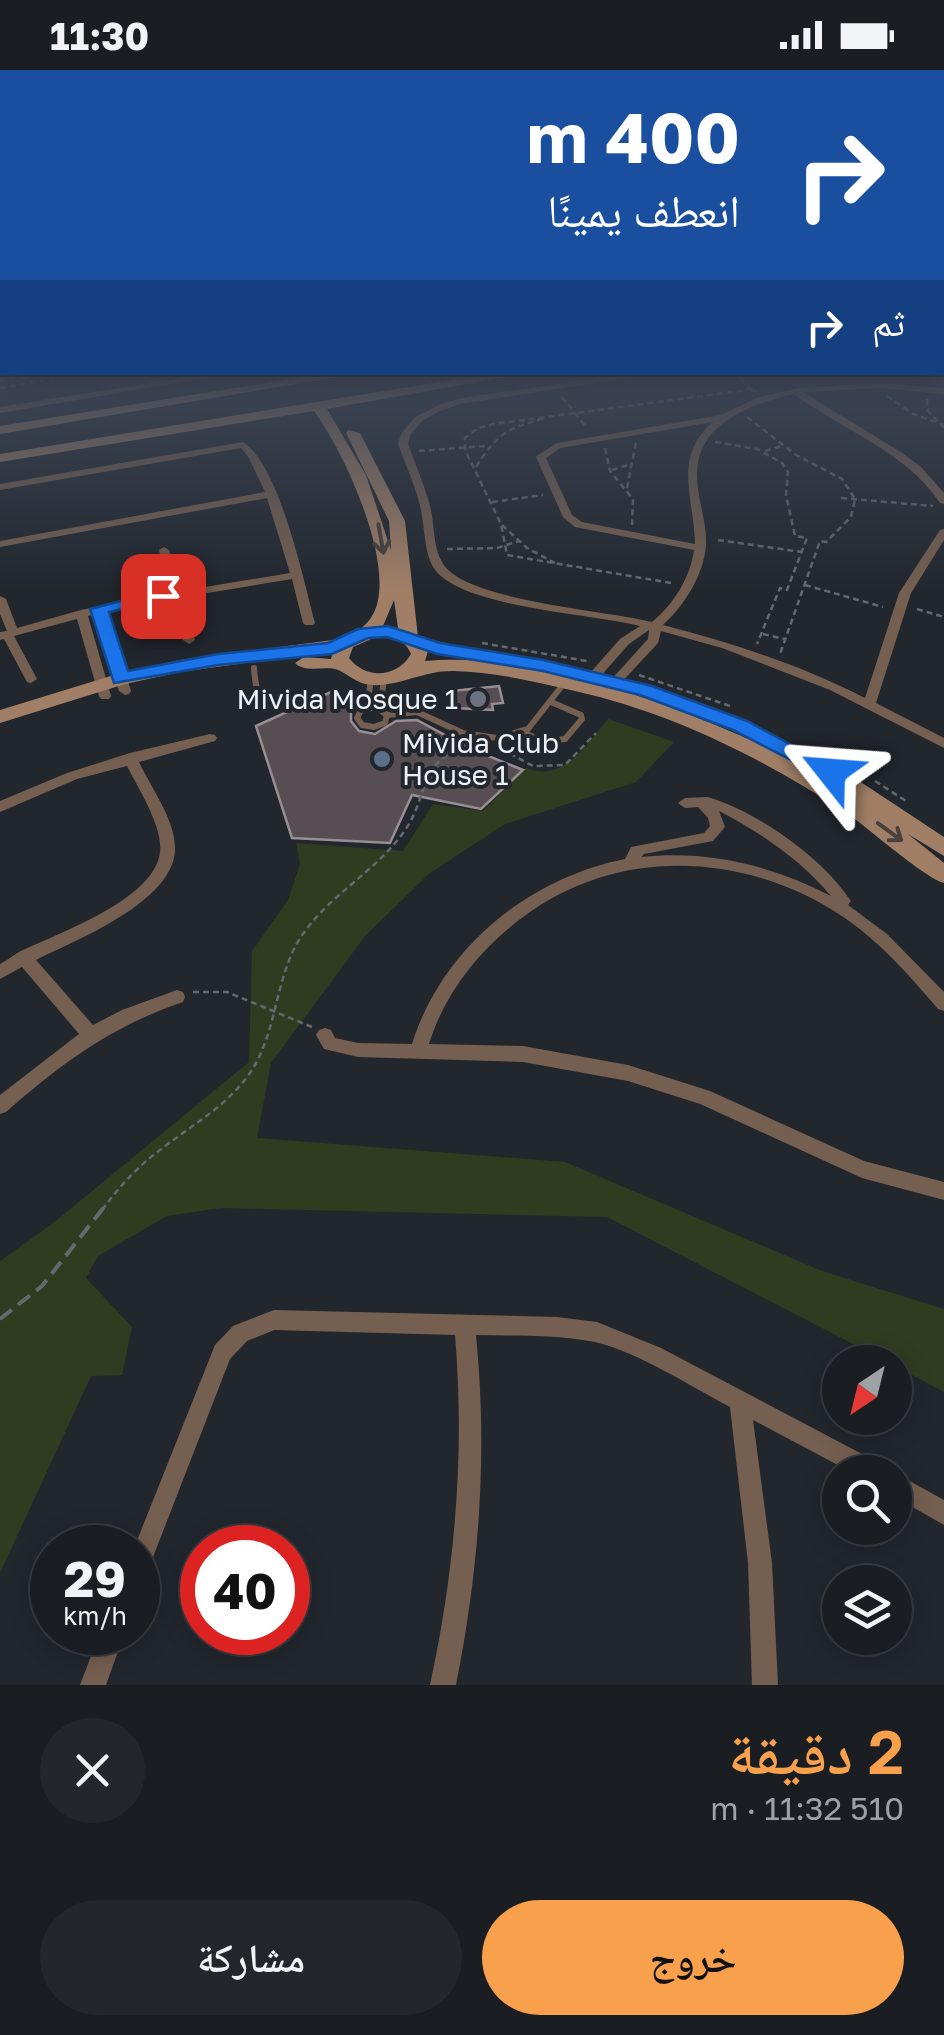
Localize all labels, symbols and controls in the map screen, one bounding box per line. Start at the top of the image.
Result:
text: 11:30 [50,13,149,58]
text: 400 m [527,94,740,178]
icon: right [775,110,905,240]
text: انعطف يمينًا [547,183,740,237]
text: ثم [872,299,905,344]
icon: right [797,300,852,355]
one-way arrow [372,522,391,555]
pin [121,554,206,639]
icon: arrive [136,569,191,624]
place label: Mivida Mosque 1 [236,682,458,715]
marker: Mivida Mosque 1 [467,688,489,710]
position arrow [779,720,883,824]
place label: Mivida Club House 1 [402,726,559,791]
marker: Mivida Club House 1 [371,748,393,770]
one-way arrow [876,822,903,843]
north arrow [822,1345,912,1435]
map controls [822,1345,912,1655]
button: search [822,1455,912,1545]
speed limit sign: 40 [180,1525,310,1655]
text: 29 [64,1548,126,1608]
button: layers [822,1565,912,1655]
text: km/h [63,1600,127,1631]
text: 2 دقيقة [728,1715,904,1787]
button: close [40,1718,145,1823]
text: 510 m · 11:32 [710,1789,904,1827]
button: مشاركة [40,1900,462,2015]
button: خروج [482,1900,904,2015]

